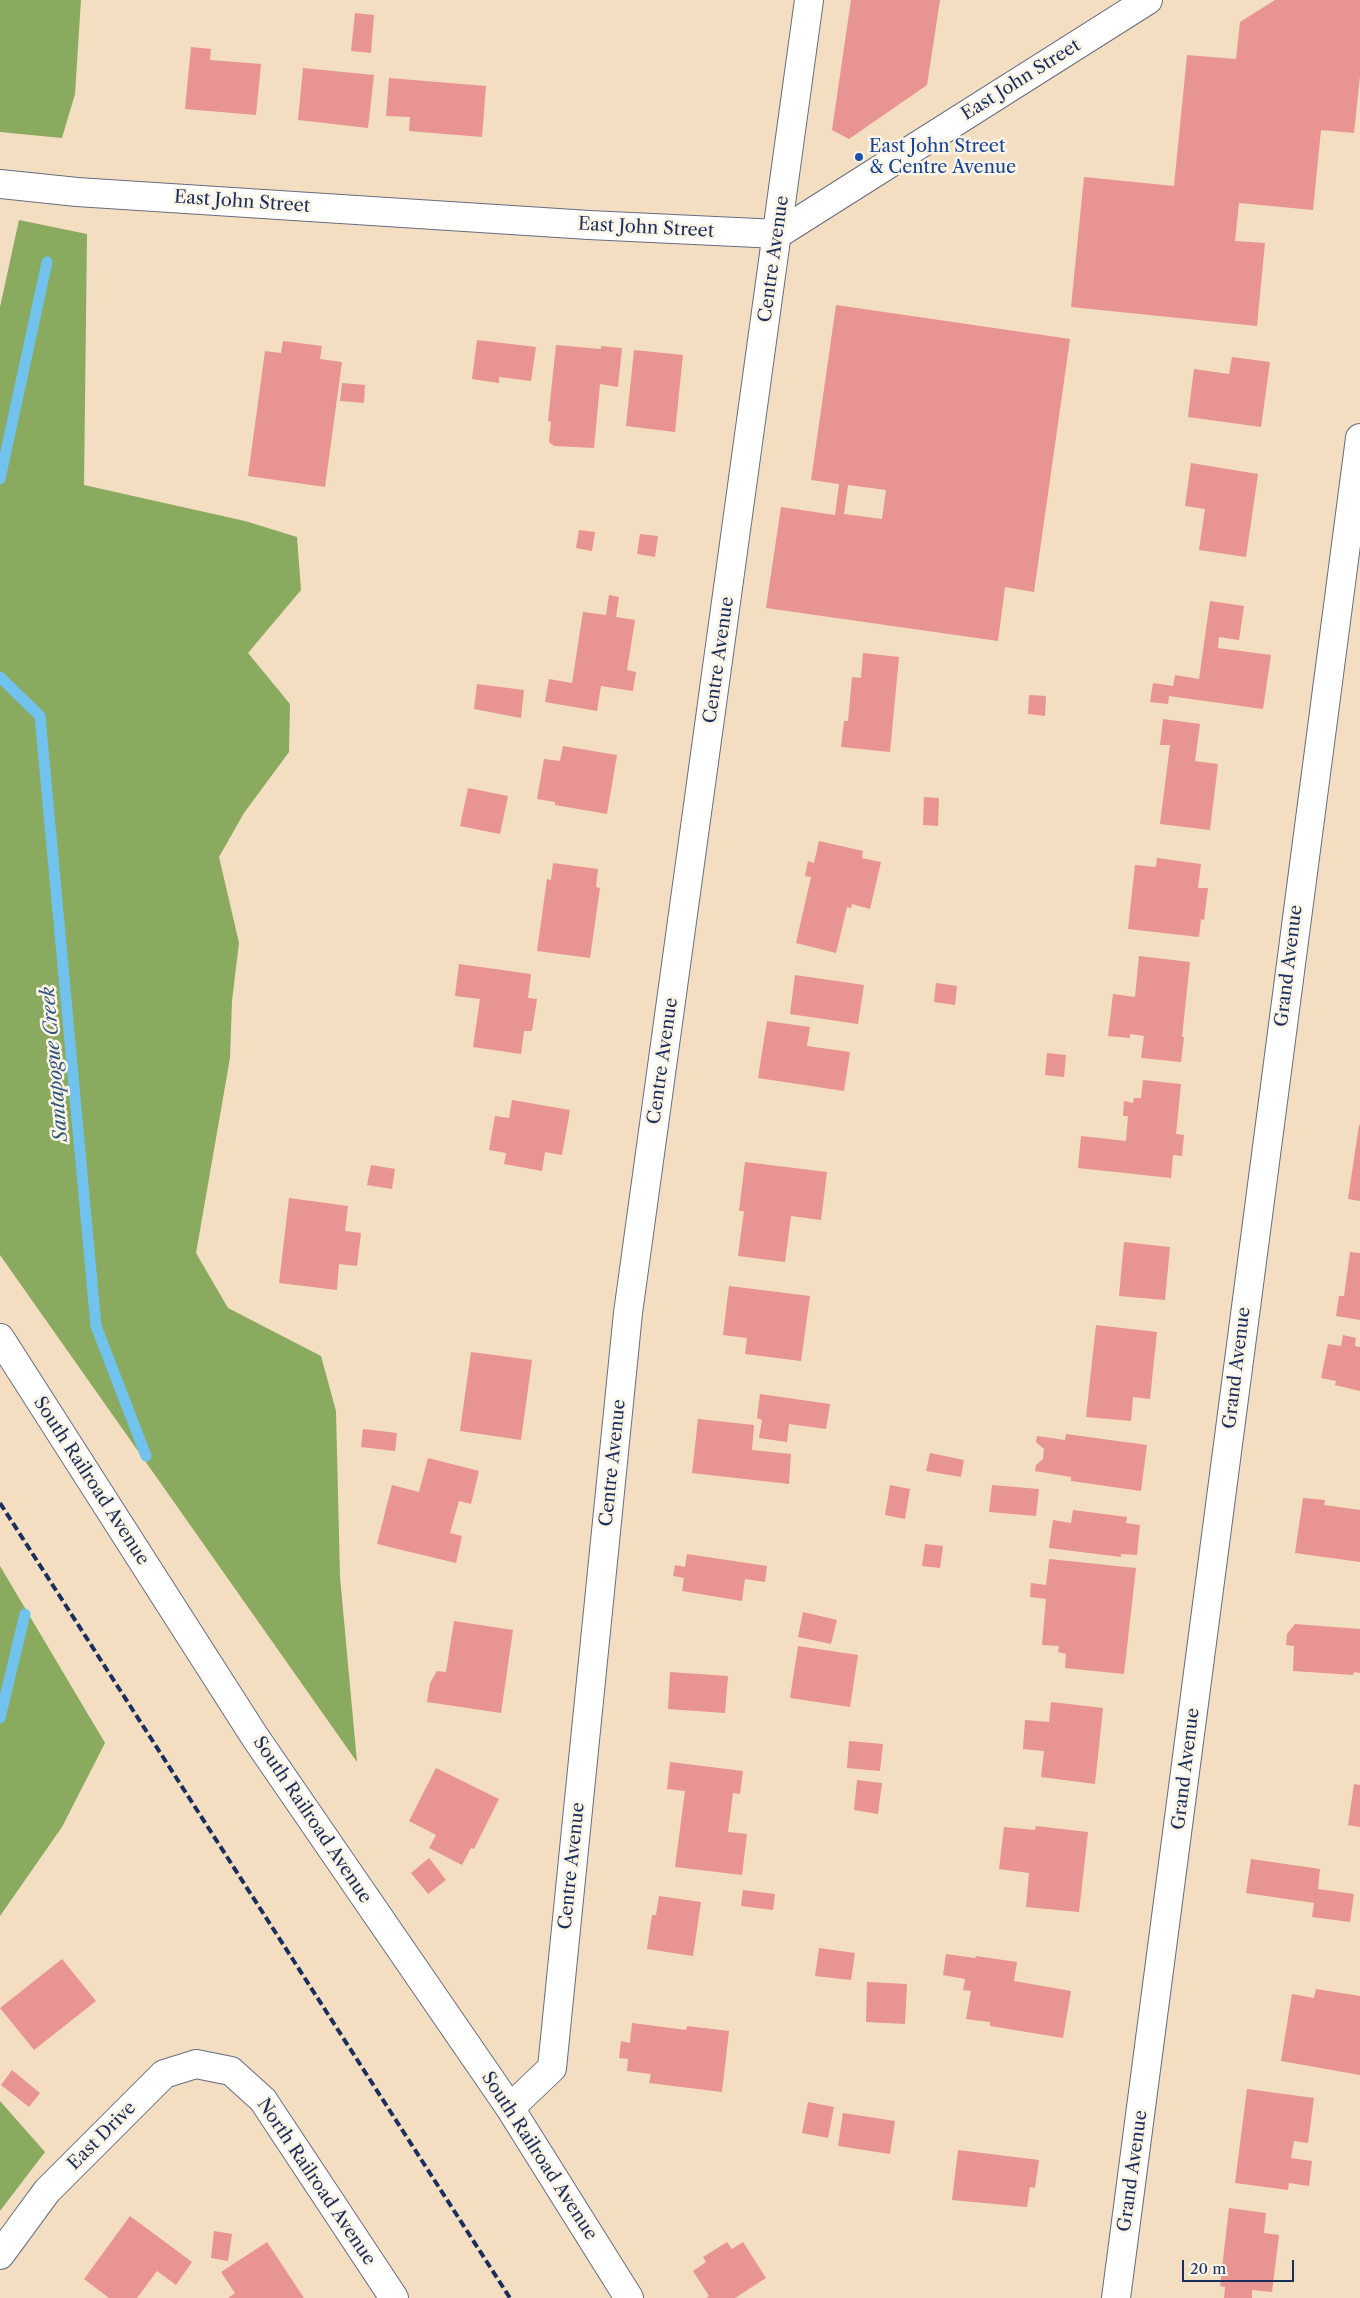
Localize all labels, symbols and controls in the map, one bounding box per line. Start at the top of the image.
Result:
street label: East John Street [957,35,1085,125]
place label: East John Street & Centre Avenue [869,136,1016,178]
marker: East John Street & Centre Avenue [853,151,865,163]
street label: East John Street [173,186,311,218]
street label: Centre Avenue [754,194,794,324]
street label: East John Street [577,214,715,242]
street label: Centre Avenue [699,595,739,725]
street label: Grand Avenue [1271,904,1307,1028]
water label: Santapogue Creek [37,986,73,1142]
street label: Centre Avenue [643,996,683,1126]
street label: Grand Avenue [1219,1306,1255,1430]
street label: South Railroad Avenue [28,1393,154,1569]
street label: Centre Avenue [596,1398,630,1528]
street label: Grand Avenue [1168,1707,1204,1831]
street label: South Railroad Avenue [248,1733,376,1907]
street label: Centre Avenue [555,1801,589,1931]
street label: South Railroad Avenue [476,2068,602,2244]
street label: North Railroad Avenue [252,2094,380,2270]
street label: East Drive [63,2097,141,2175]
street label: Grand Avenue [1114,2109,1152,2233]
scale bar [1185,2250,1298,2282]
text: 20 m [1190,2259,1226,2278]

